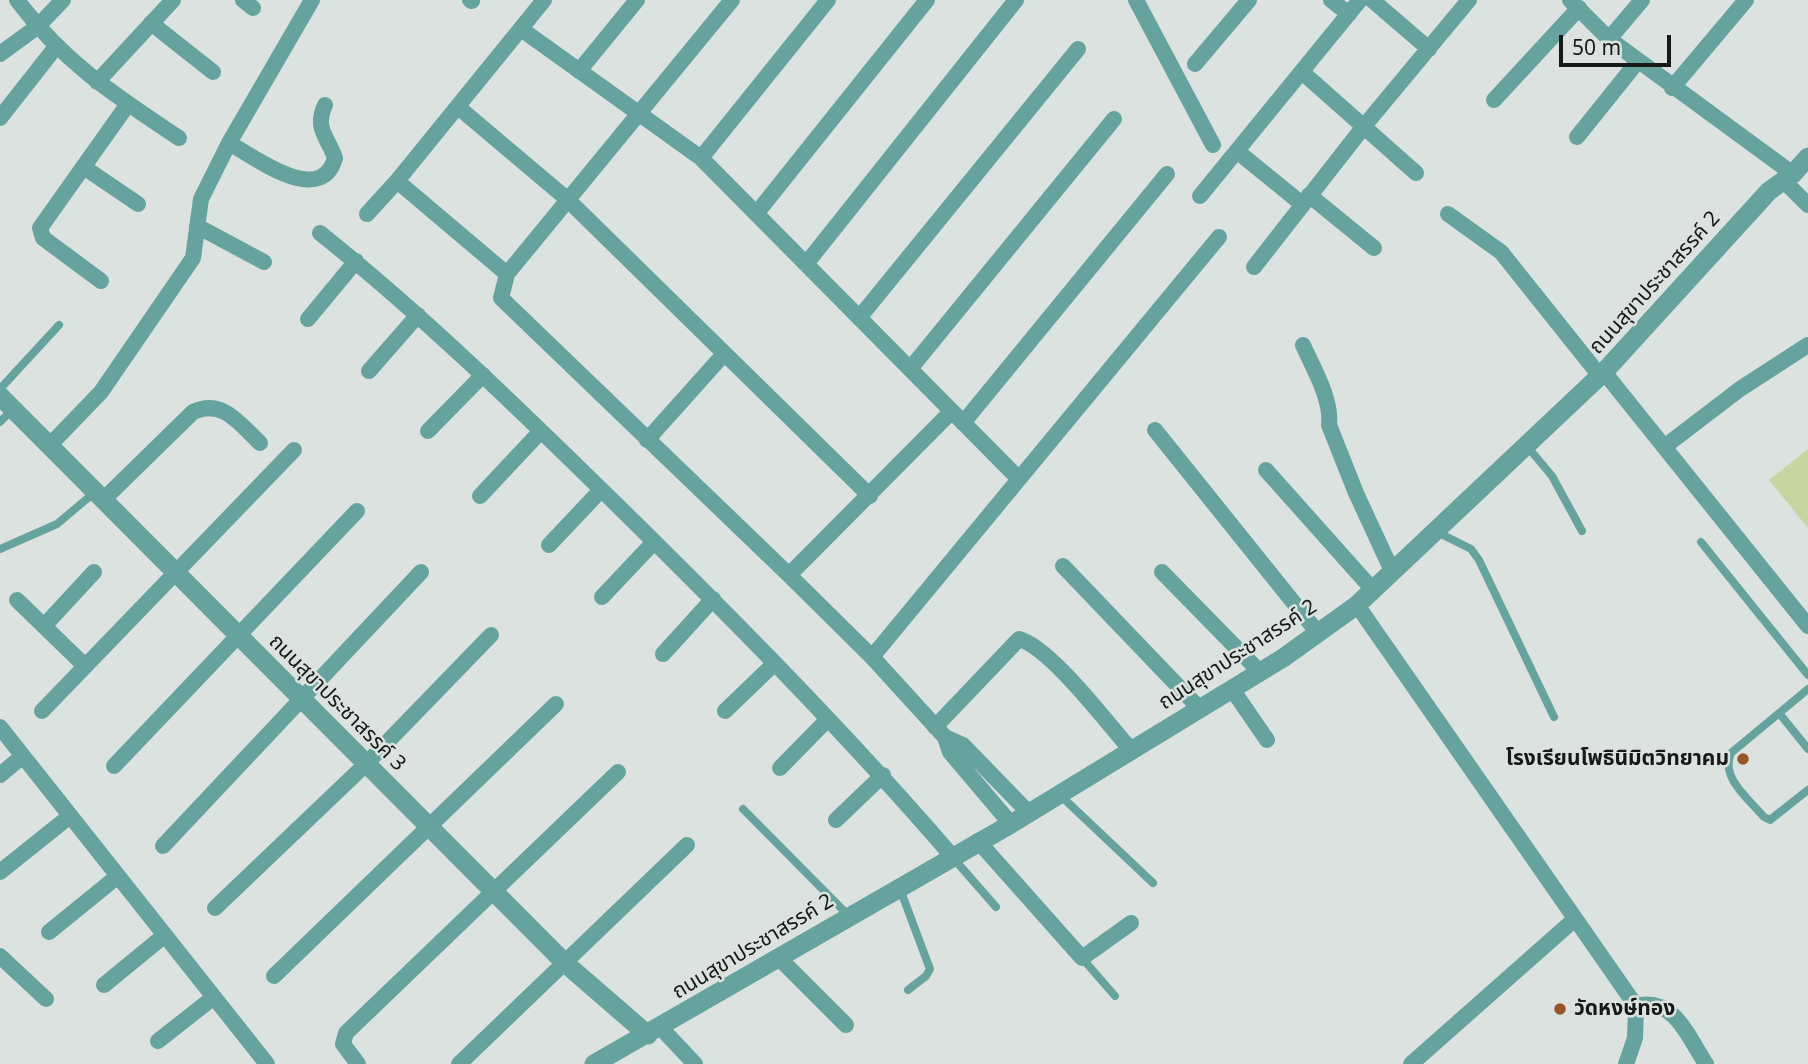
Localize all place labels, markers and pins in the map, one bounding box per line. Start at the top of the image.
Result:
place label: โรงเรียนโพธินิมิตวิทยาคม [1506,746,1729,772]
marker: โรงเรียนโพธินิมิตวิทยาคม [1735,751,1751,767]
place label: วัดหงษ์ทอง [1574,996,1675,1022]
marker: วัดหงษ์ทอง [1552,1001,1568,1017]

